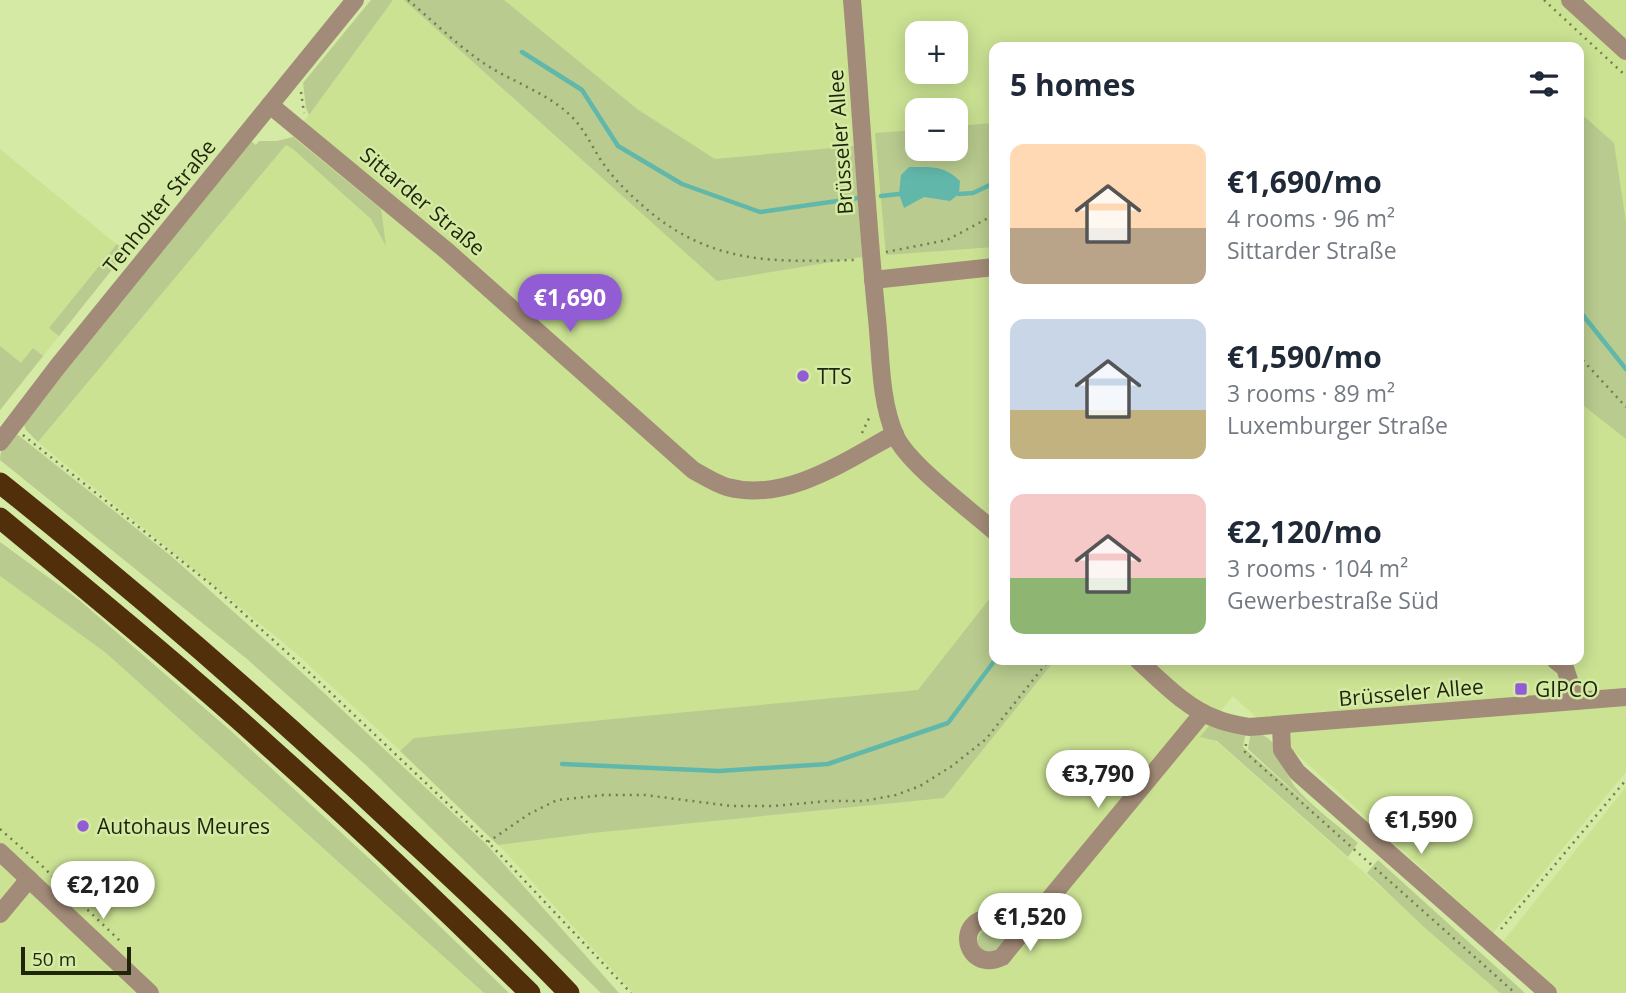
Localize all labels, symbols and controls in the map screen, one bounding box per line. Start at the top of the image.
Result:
map controls [905,21,968,161]
button: + [905,21,968,84]
text: 5 homes [1010,64,1135,105]
icon: filters [1525,65,1563,103]
street label: Brüsseler Allee [821,68,859,216]
button: − [905,98,968,161]
street label: Tenholter Straße [96,133,222,279]
street label: Sittarder Straße [355,141,491,261]
text: €1,690/mo [1227,161,1382,202]
icon: home [1066,172,1150,256]
text: 4 rooms · 96 m² [1227,202,1395,234]
text: Sittarder Straße [1227,234,1397,266]
pin: €1,690 [513,274,627,334]
text: €1,690 [534,281,606,313]
text: €1,590/mo [1227,336,1382,377]
icon: home [1066,347,1150,431]
place label: TTS [817,362,852,390]
marker: TTS [795,368,811,384]
text: 3 rooms · 89 m² [1227,377,1395,409]
text: Luxemburger Straße [1227,409,1448,441]
text: €2,120/mo [1227,511,1382,552]
icon: home [1066,522,1150,606]
text: 3 rooms · 104 m² [1227,552,1408,584]
text: Gewerbestraße Süd [1227,584,1439,616]
street label: Brüsseler Allee [1337,672,1485,712]
place label: GIPCO [1535,675,1598,703]
marker: GIPCO [1513,681,1529,697]
pin: €3,790 [1041,750,1155,810]
text: €3,790 [1062,757,1134,789]
pin: €1,590 [1364,796,1478,856]
text: €1,590 [1385,803,1457,835]
place label: Autohaus Meures [97,812,270,840]
marker: Autohaus Meures [75,818,91,834]
pin: €2,120 [46,862,160,921]
text: €2,120 [67,868,139,900]
pin: €1,520 [973,894,1087,953]
text: €1,520 [994,900,1066,932]
scale bar [21,944,131,976]
text: 50 m [32,946,76,972]

